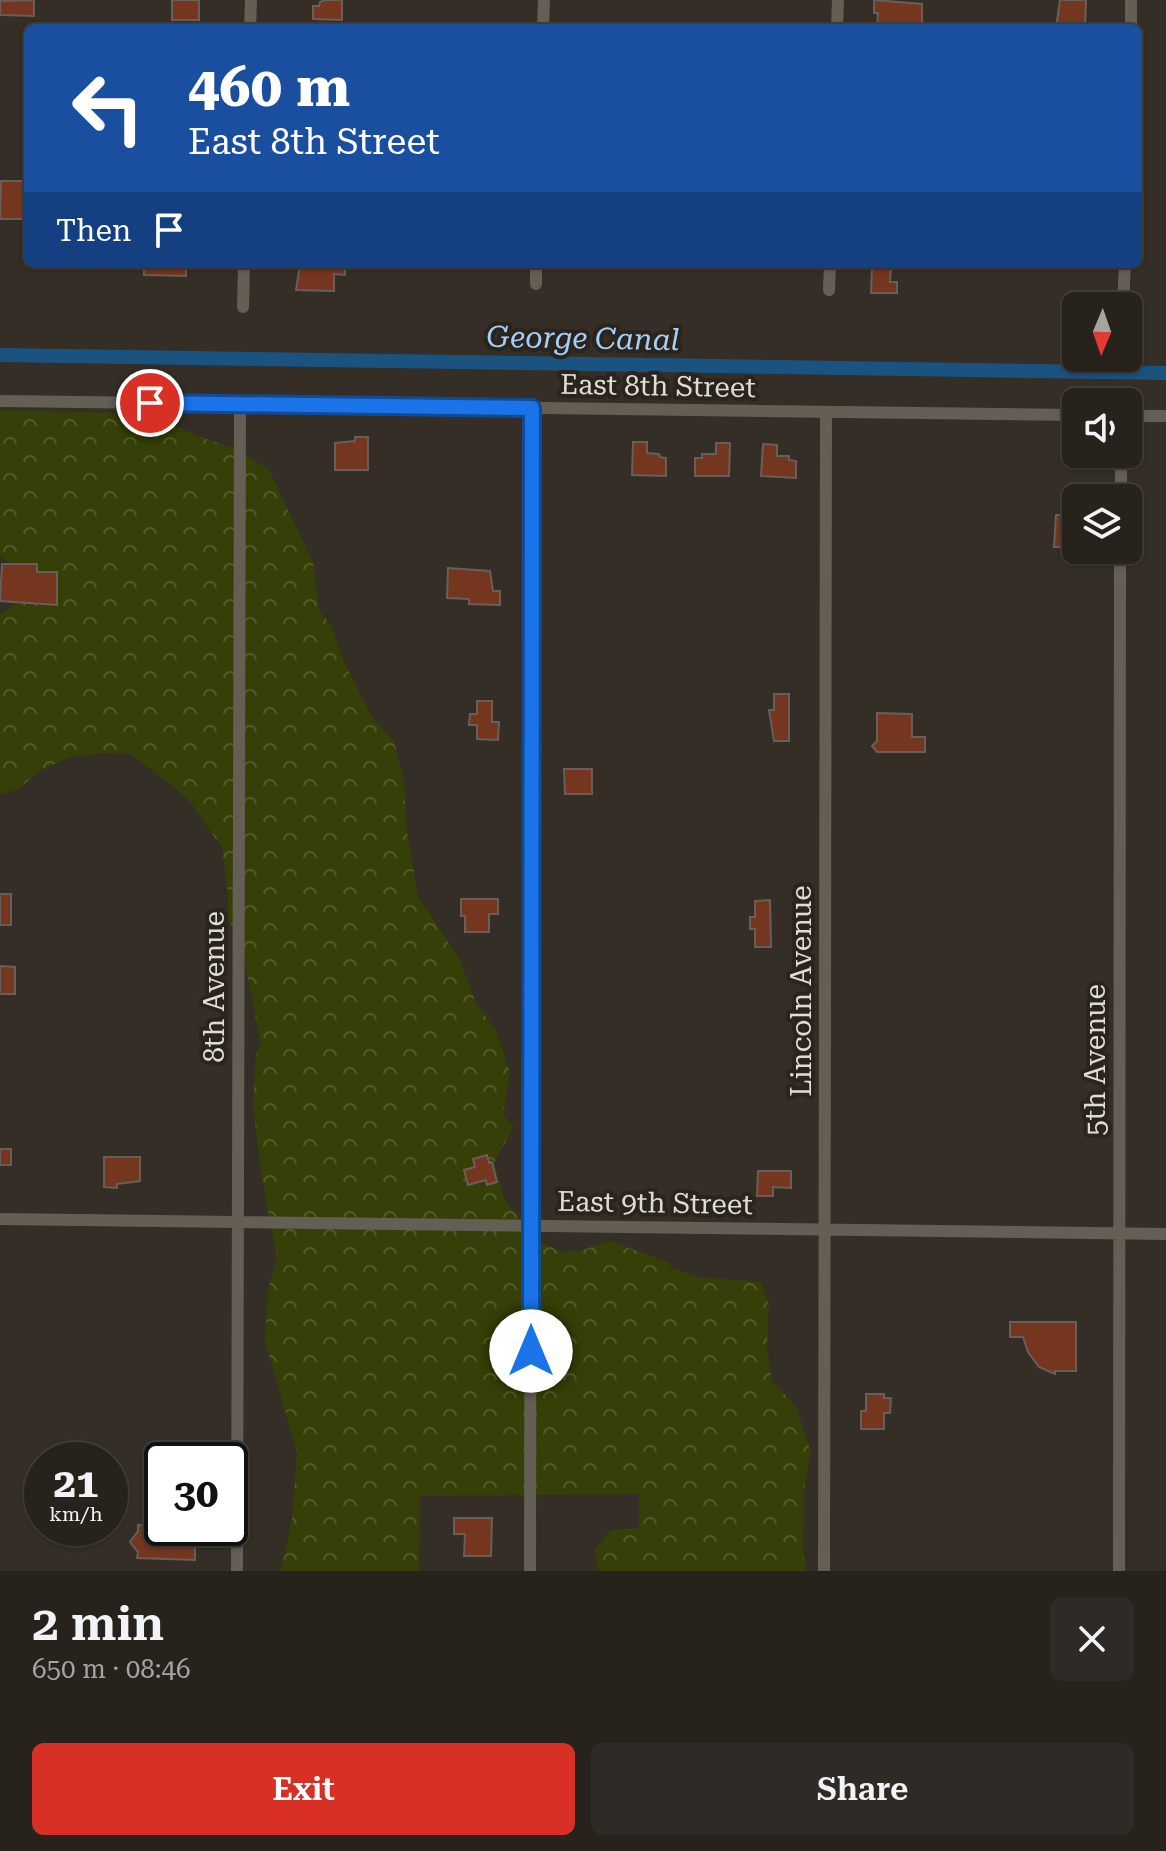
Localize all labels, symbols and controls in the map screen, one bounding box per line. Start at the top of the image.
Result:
text: 460 m [188,54,350,120]
icon: left [56,56,160,160]
text: East 8th Street [188,121,440,163]
icon: arrive [147,208,191,252]
text: Then [56,213,131,248]
north arrow [1062,292,1142,372]
map controls [1062,292,1142,564]
water label: George Canal [486,319,680,357]
street label: East 8th Street [560,368,756,404]
pin [116,369,184,437]
icon: arrive [128,381,172,425]
button: sound [1062,388,1142,468]
button: layers [1062,484,1142,564]
street label: Lincoln Avenue [785,885,818,1097]
street label: 8th Avenue [198,911,231,1063]
street label: 5th Avenue [1079,984,1112,1136]
street label: East 9th Street [557,1185,753,1221]
position arrow [489,1309,573,1393]
speed limit sign: 30 [144,1442,248,1546]
text: 21 [54,1460,98,1507]
text: km/h [49,1502,103,1526]
text: 2 min [32,1596,164,1652]
button: close [1050,1597,1134,1681]
text: 650 m · 08:46 [32,1654,191,1684]
button: Exit [32,1743,575,1835]
button: Share [591,1743,1134,1835]

